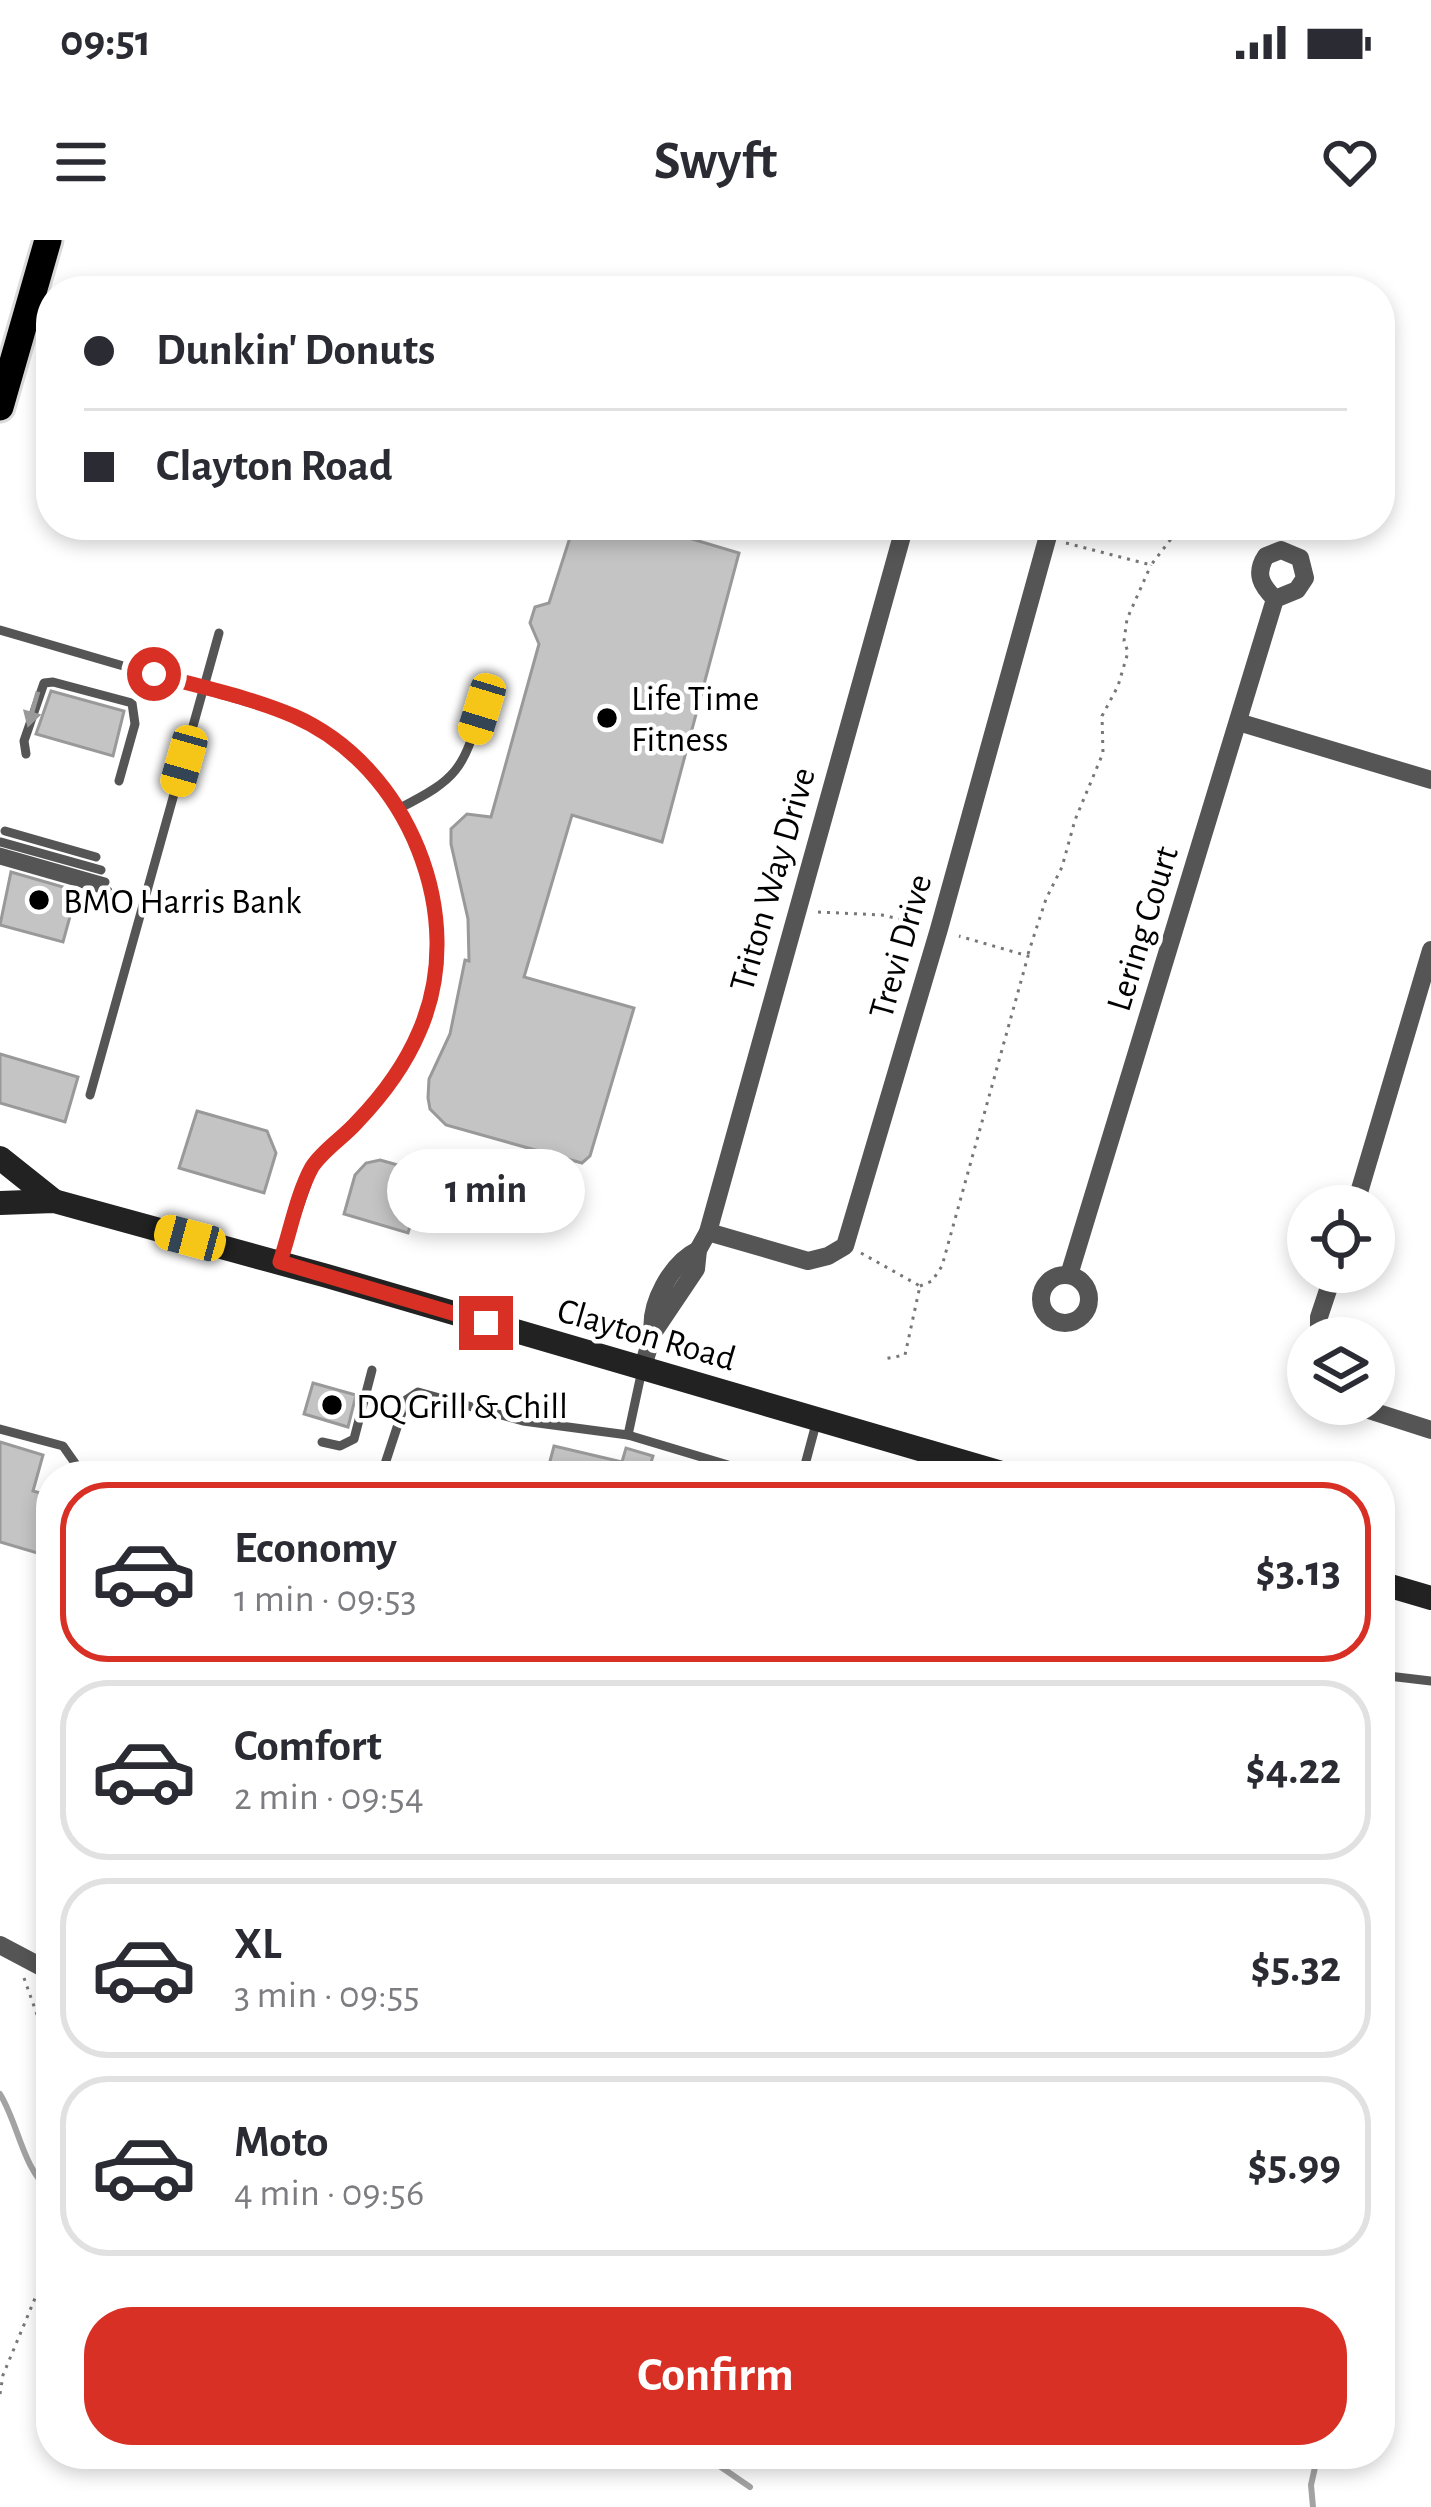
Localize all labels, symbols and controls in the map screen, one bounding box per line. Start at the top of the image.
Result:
text: 09:51 [60,19,151,64]
icon: menu [48,129,114,195]
icon: heart [1317,129,1383,195]
text: Swyft [654,135,777,189]
text: Dunkin' Donuts [156,328,435,373]
text: Clayton Road [156,444,393,489]
route start [127,647,181,701]
car [454,669,510,749]
place label: Life Time Fitness [631,681,759,758]
one-way arrow [23,691,41,728]
marker: Life Time Fitness [594,705,620,731]
car [157,721,211,801]
street label: Triton Way Drive [724,764,822,996]
street label: Lering Court [1101,841,1185,1015]
street label: Trevi Drive [863,870,939,1023]
place label: BMO Harris Bank [63,884,302,920]
marker: BMO Harris Bank [26,887,52,913]
callout: 1 min [387,1149,585,1233]
text: 1 min [445,1171,527,1210]
map controls [1287,1185,1395,1425]
button: locate [1287,1185,1395,1293]
car [151,1211,229,1265]
street label: Clayton Road [553,1292,740,1378]
route end [459,1296,513,1350]
button: layers [1287,1317,1395,1425]
place label: DQ Grill & Chill [356,1389,568,1425]
marker: DQ Grill & Chill [319,1392,345,1418]
icon: car [90,1518,198,1626]
text: Economy [234,1526,397,1571]
text: $3.13 [1255,1549,1341,1594]
text: 1 min · 09:53 [234,1580,417,1619]
icon: car [90,1716,198,1824]
text: Comfort [234,1724,382,1769]
text: $4.22 [1245,1747,1341,1792]
text: 2 min · 09:54 [234,1778,424,1817]
icon: car [90,1914,198,2022]
text: XL [234,1922,282,1967]
text: $5.32 [1250,1945,1341,1990]
text: 3 min · 09:55 [234,1976,420,2015]
icon: car [90,2112,198,2220]
text: Moto [234,2120,329,2165]
text: $5.99 [1248,2143,1341,2188]
text: 4 min · 09:56 [234,2174,424,2213]
button: Confirm [84,2307,1347,2445]

